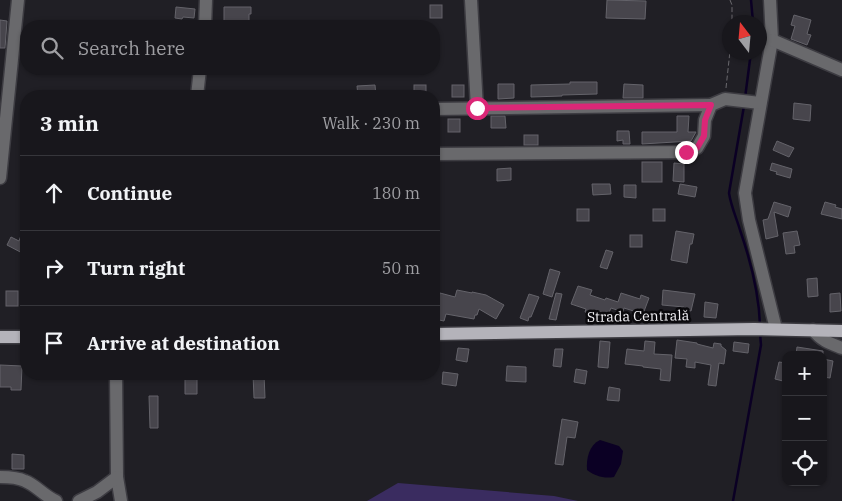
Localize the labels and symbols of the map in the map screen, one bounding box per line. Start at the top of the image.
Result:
north arrow [722,15,767,60]
route start [466,97,489,120]
route end [675,141,698,164]
street label: Strada Centrală [587,306,690,326]

